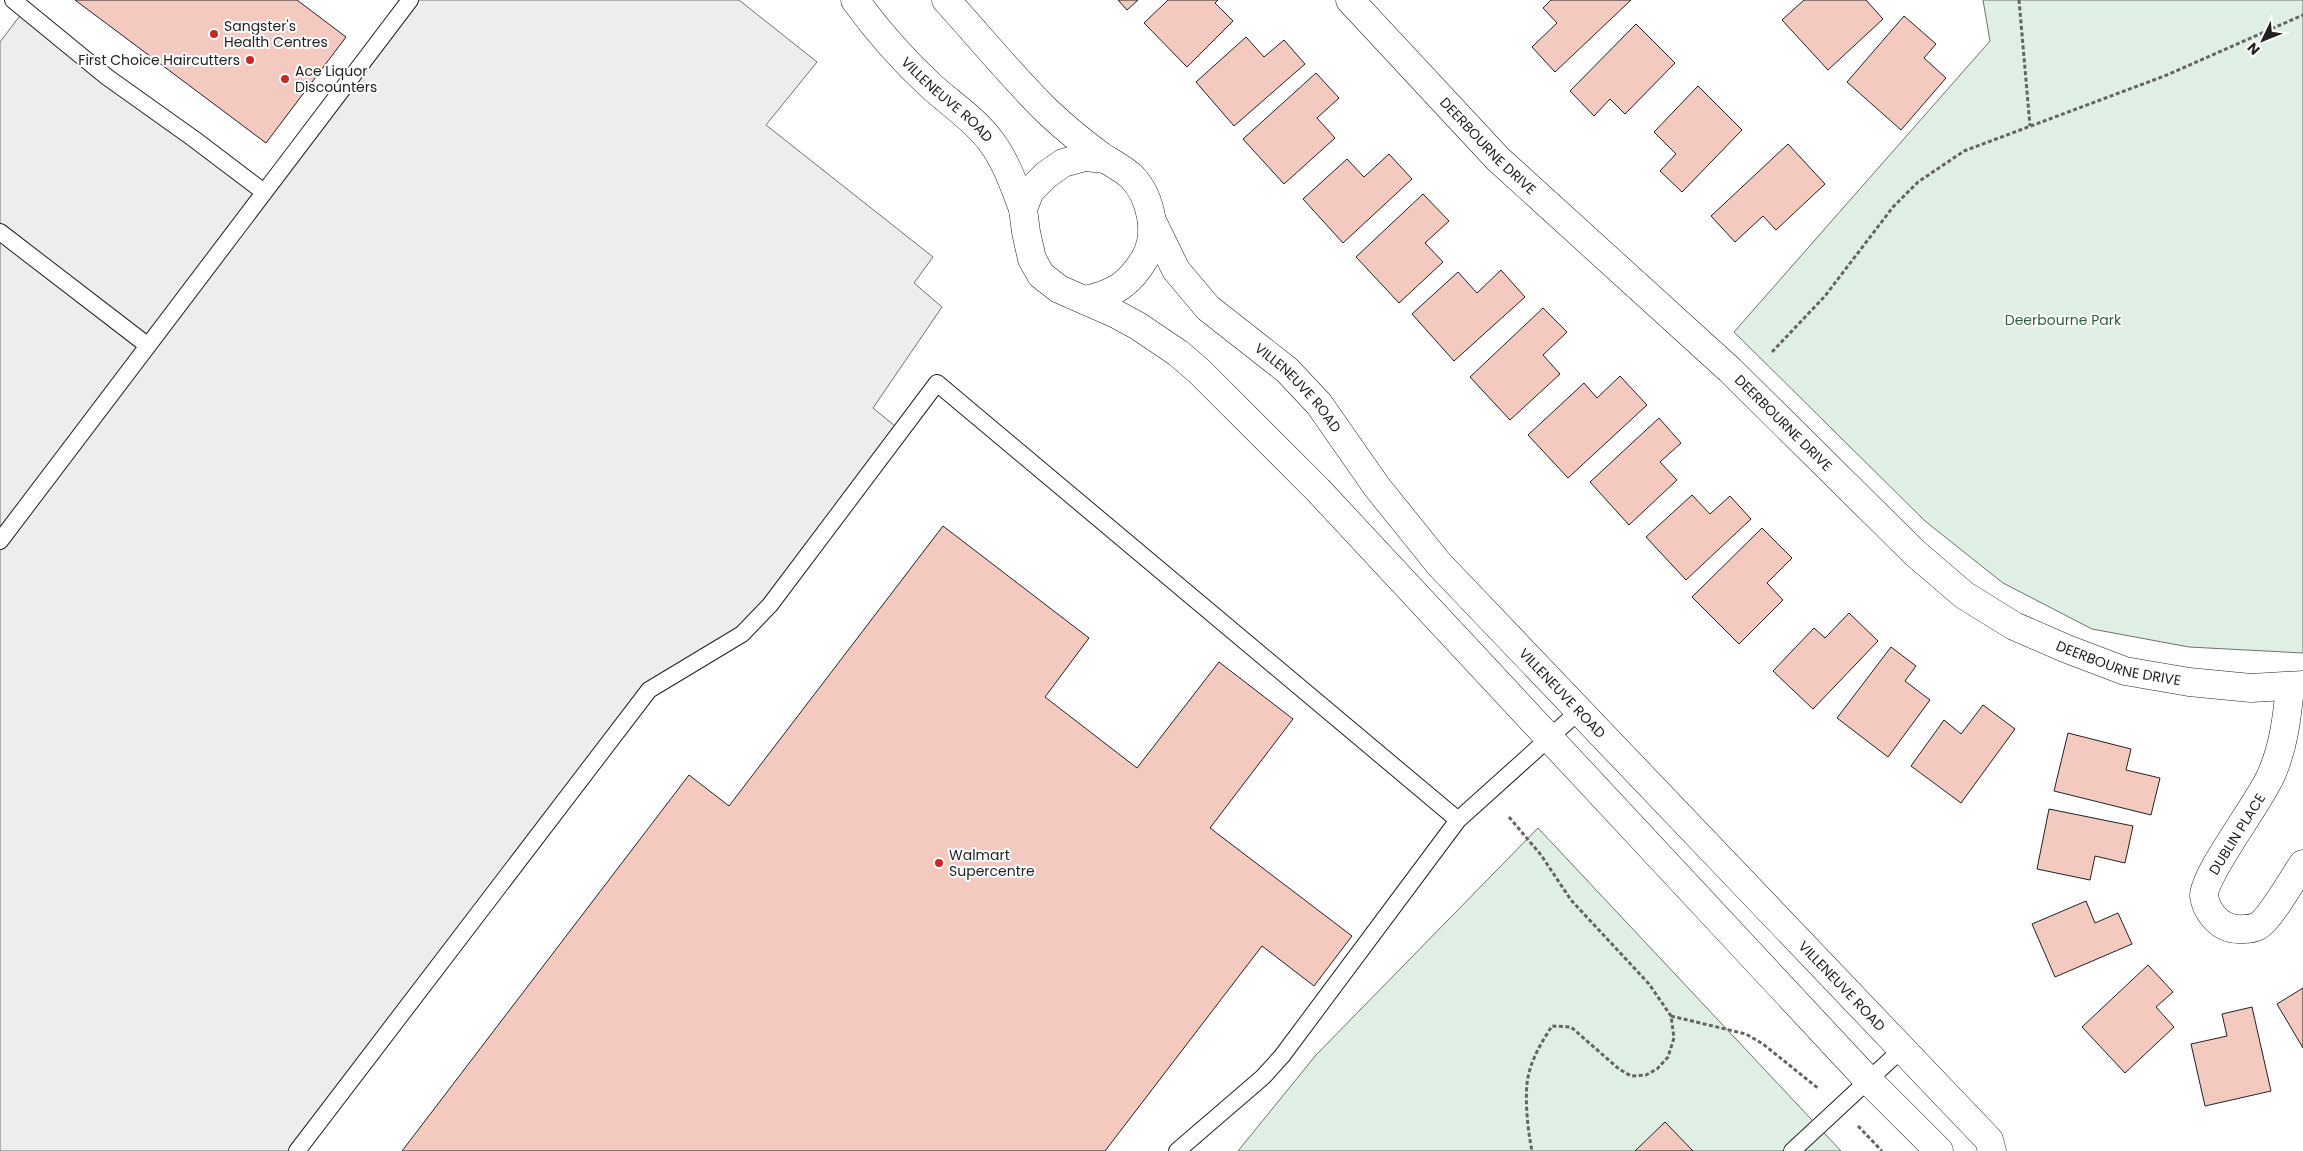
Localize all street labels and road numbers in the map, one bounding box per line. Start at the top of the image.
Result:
street label: VILLENEUVE ROAD [897,52,998,146]
street label: DEERBOURNE DRIVE [1435,93,1541,199]
street label: VILLENEUVE ROAD [1250,338,1346,437]
street label: DEERBOURNE DRIVE [1730,370,1837,476]
street label: DEERBOURNE DRIVE [2053,635,2183,690]
street label: VILLENEUVE ROAD [1514,644,1610,743]
street label: DUBLIN PLACE [2204,789,2270,879]
street label: VILLENEUVE ROAD [1794,936,1890,1036]

